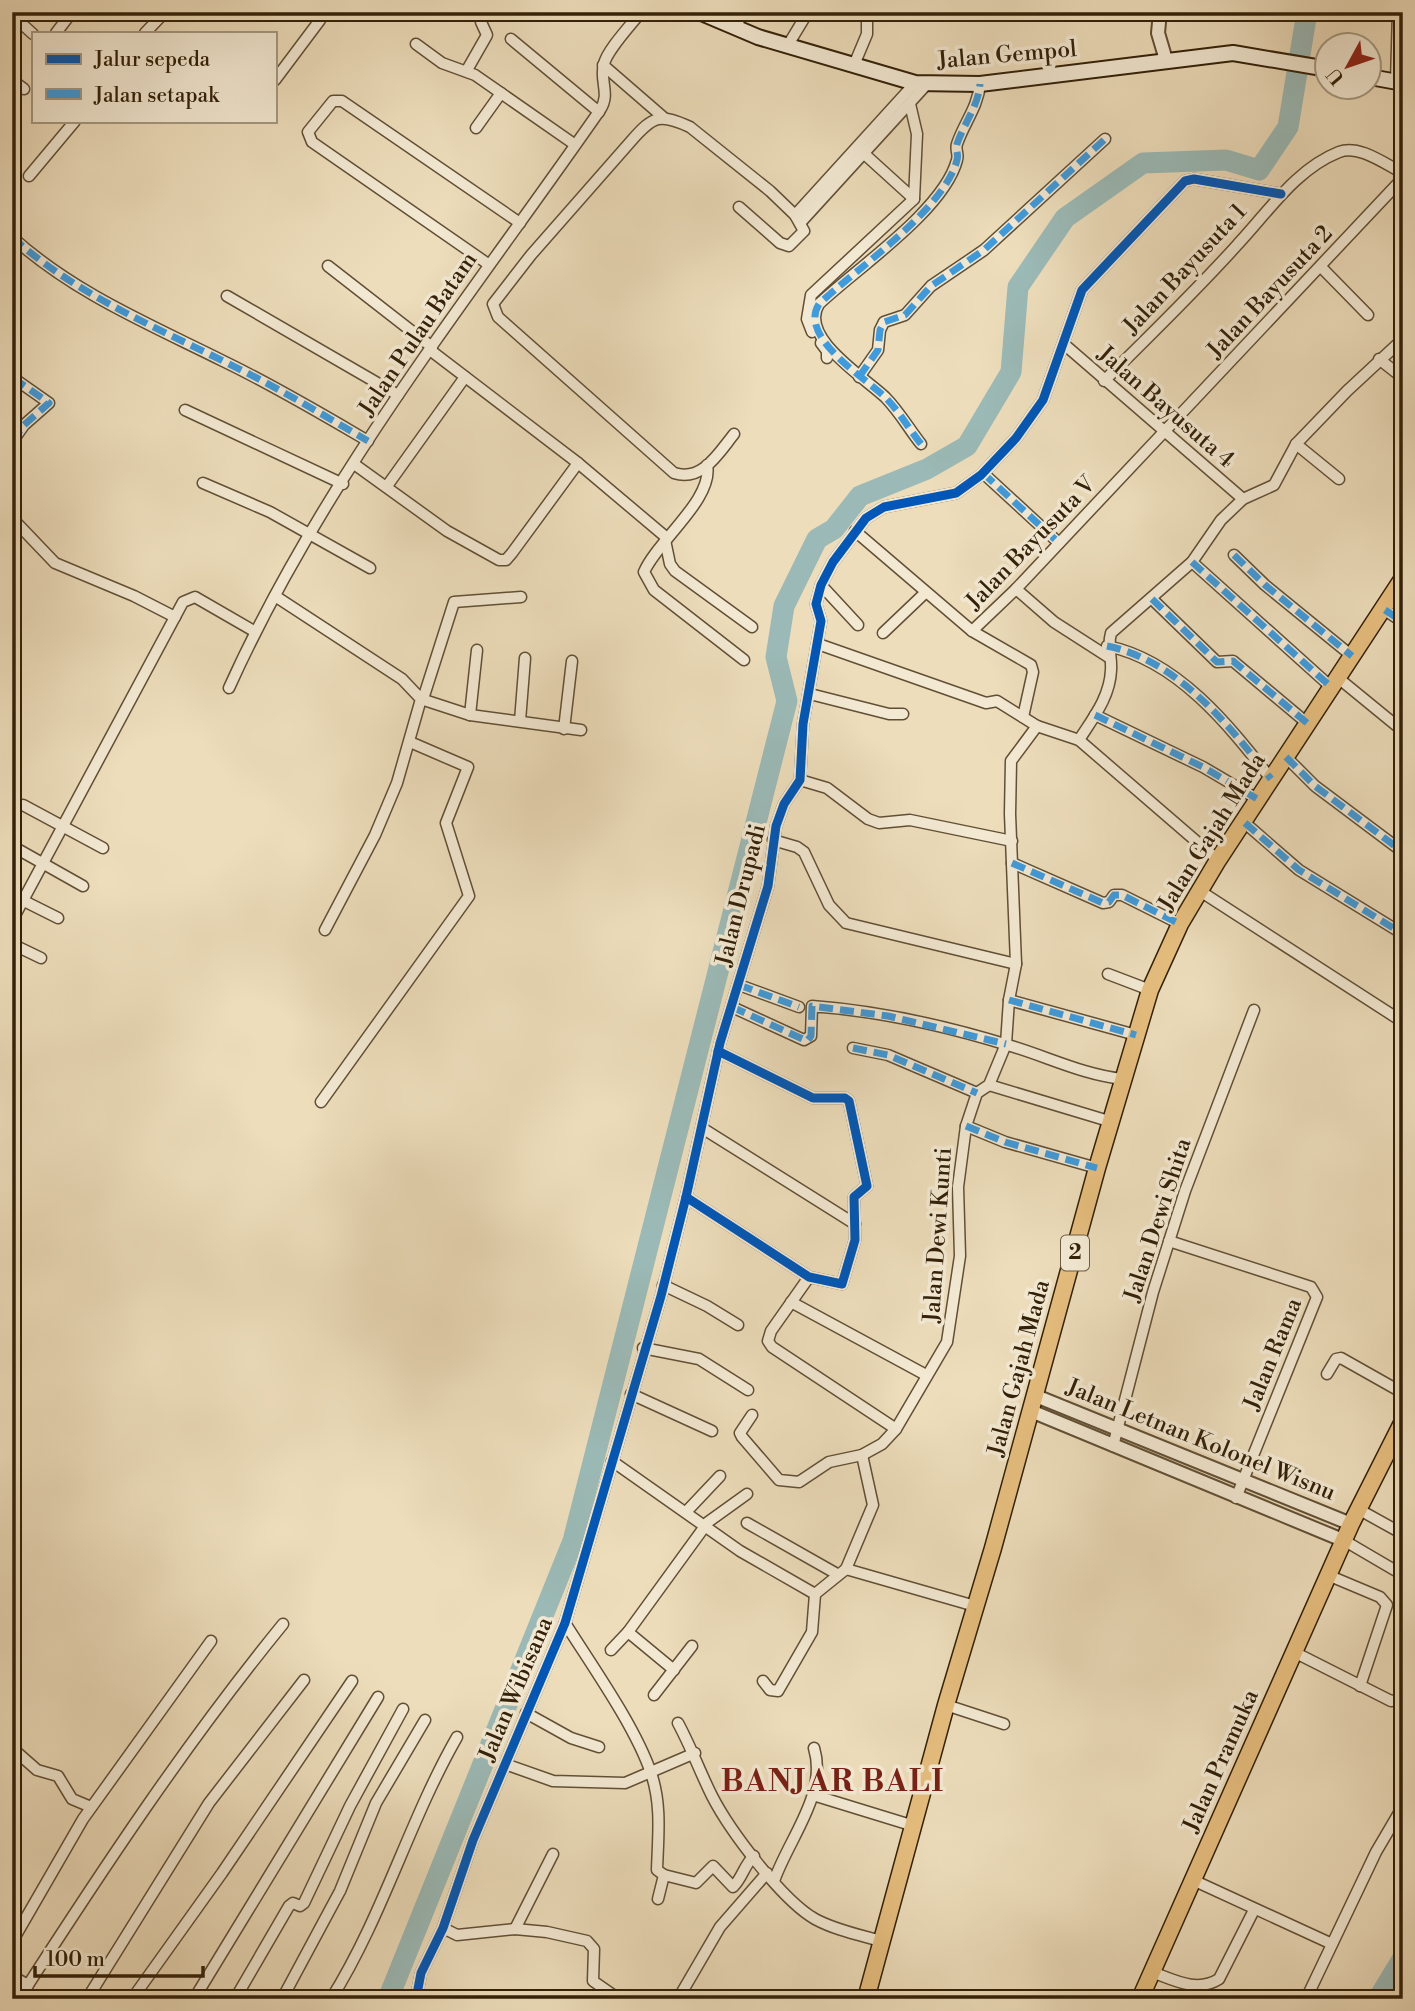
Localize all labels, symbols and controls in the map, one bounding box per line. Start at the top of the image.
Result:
legend [32,32,276,122]
north arrow [1314,32,1384,102]
street label: Jalan Gempol [935,35,1078,75]
text: Jalur sepeda [93,47,211,73]
text: U [1322,63,1350,90]
text: Jalan setapak [93,83,220,109]
street label: Jalan Bayusuta 1 [1117,198,1253,341]
street label: Jalan Bayusuta 2 [1201,220,1339,365]
street label: Jalan Pulau Batam [352,247,483,422]
street label: Jalan Bayusuta 4 [1091,339,1240,474]
street label: Jalan Bayusuta V [960,470,1102,616]
street label: Jalan Gajah Mada [1152,748,1272,917]
street label: Jalan Drupadi [710,821,772,970]
street label: Jalan Dewi Shita [1118,1134,1198,1306]
street label: Jalan Dewi Kunti [918,1146,958,1325]
road number: 2 [1061,1236,1089,1270]
street label: Jalan Gajah Mada [982,1277,1056,1460]
street label: Jalan Rama [1238,1294,1308,1415]
street label: Jalan Letnan Kolonel Wisnu [1061,1373,1340,1507]
street label: Jalan Wibisana [473,1612,559,1766]
street label: Jalan Pramuka [1177,1685,1265,1838]
district label: BANJAR BALI [721,1763,945,1801]
scale bar [35,1934,203,1978]
text: 100 m [46,1947,105,1973]

